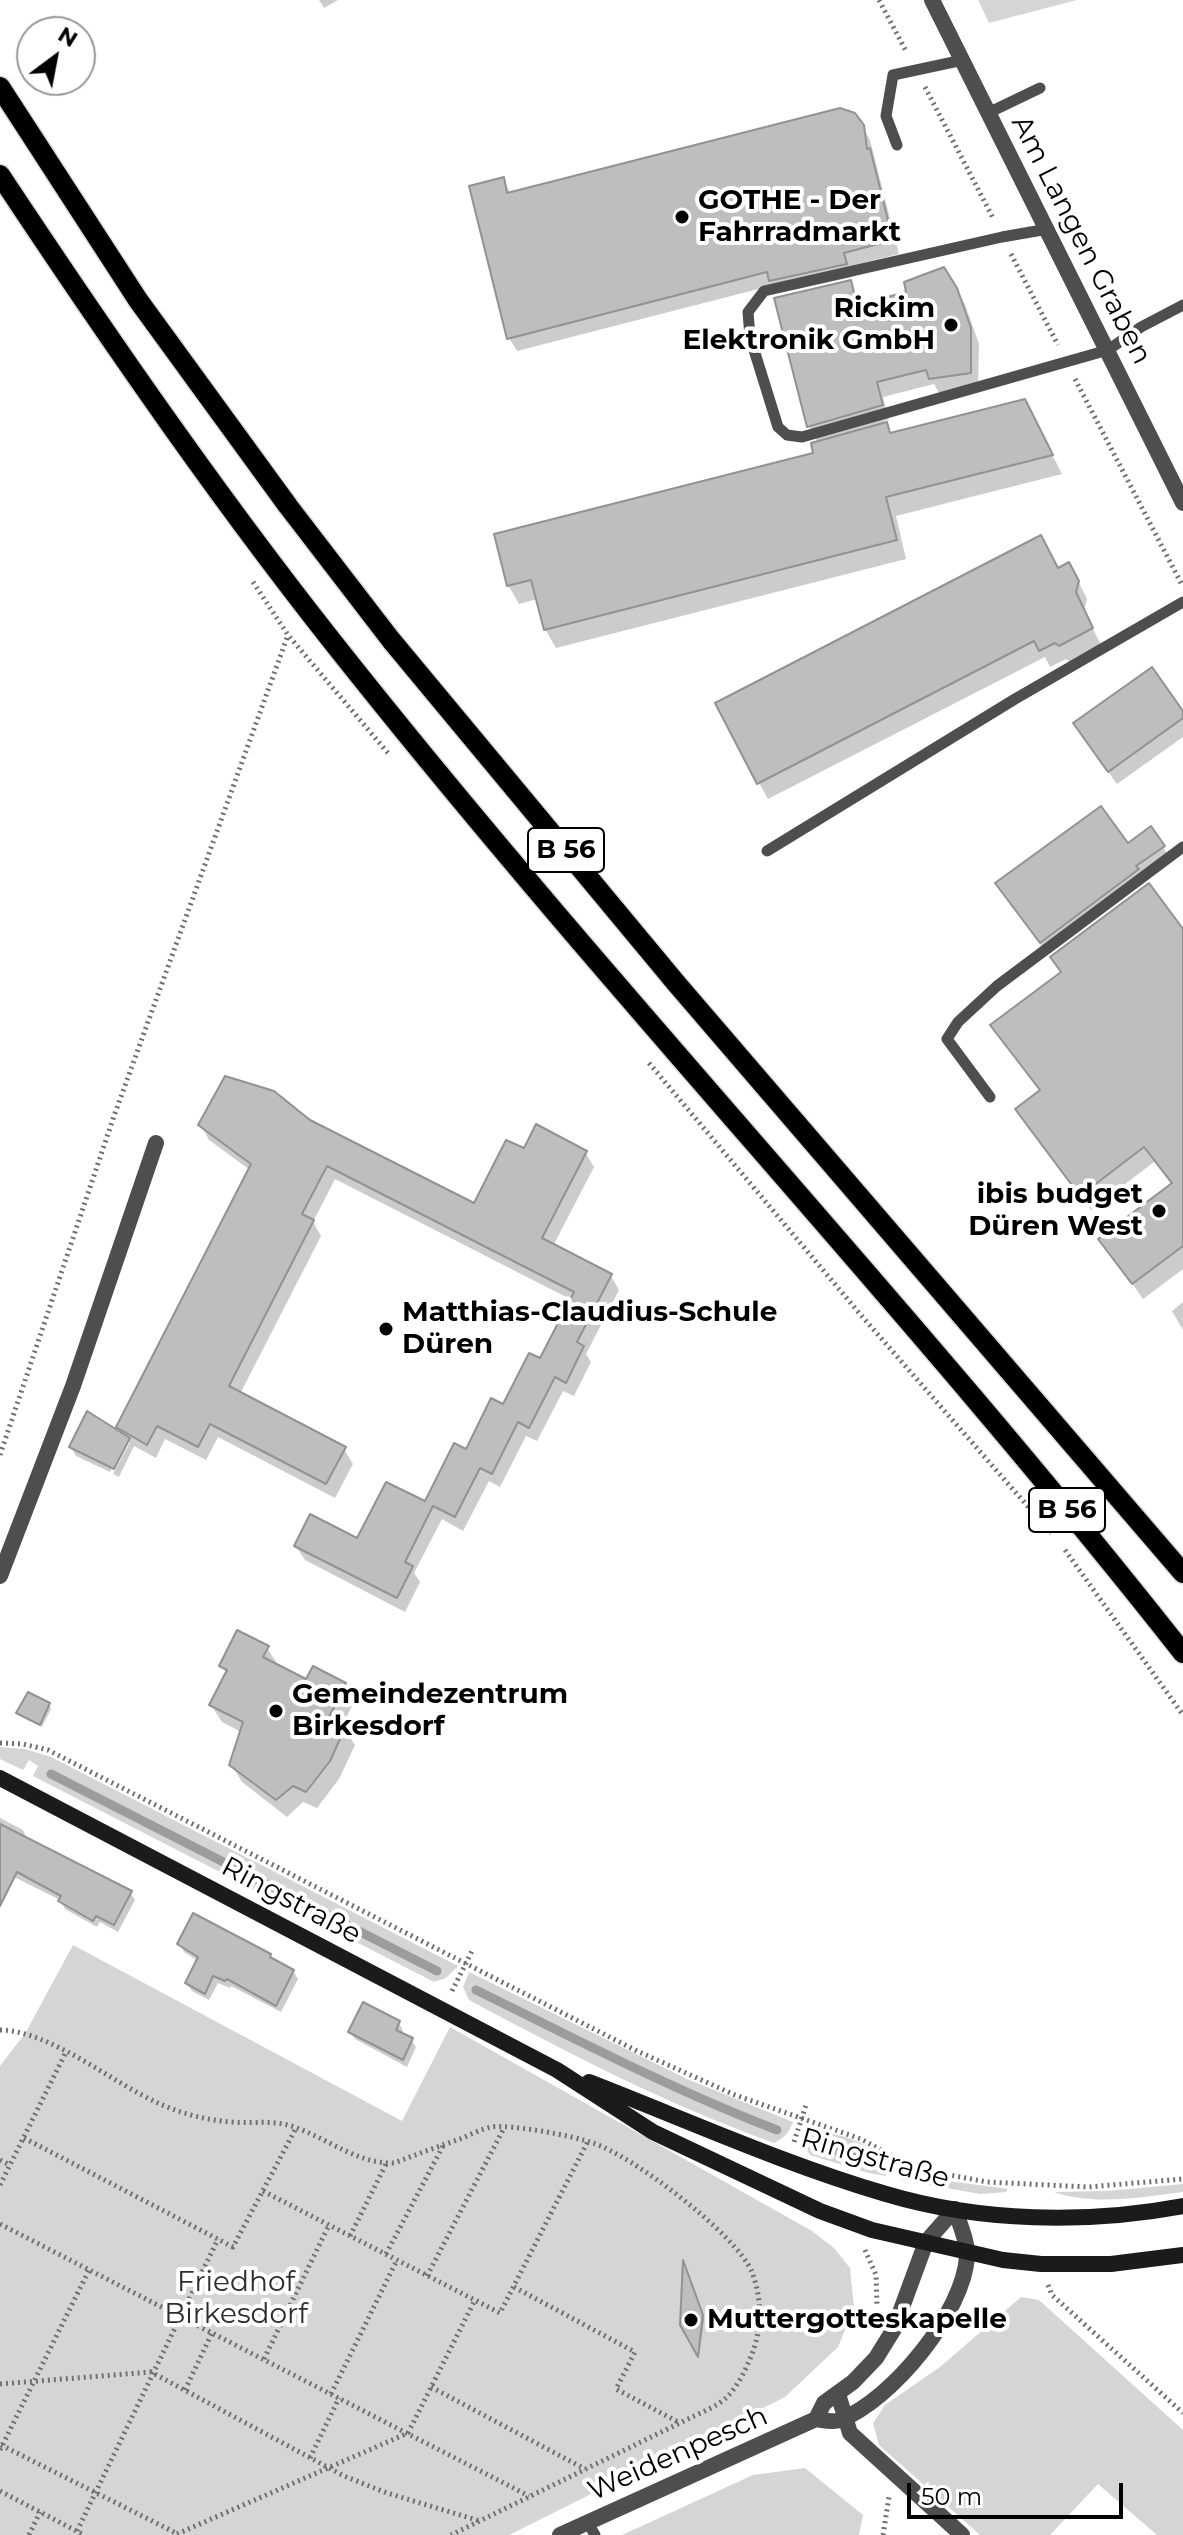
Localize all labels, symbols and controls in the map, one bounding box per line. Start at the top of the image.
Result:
north arrow [16,16,96,96]
text: N [53,21,83,53]
street label: Am Langen Graben [1004,110,1158,370]
place label: GOTHE - Der Fahrradmarkt [698,184,901,250]
marker: GOTHE - Der Fahrradmarkt [673,208,691,226]
place label: Rickim Elektronik GmbH [682,292,935,358]
marker: Rickim Elektronik GmbH [942,316,960,334]
road number: B 56 [528,828,604,872]
place label: ibis budget Düren West [968,1178,1143,1244]
marker: ibis budget Düren West [1150,1202,1168,1220]
place label: Matthias-Claudius-Schule Düren [402,1296,777,1362]
marker: Matthias-Claudius-Schule Düren [377,1320,395,1338]
road number: B 56 [1029,1488,1105,1532]
place label: Gemeindezentrum Birkesdorf [292,1678,568,1744]
marker: Gemeindezentrum Birkesdorf [267,1702,285,1720]
street label: Ringstraße [216,1850,366,1952]
street label: Ringstraße [797,2122,953,2196]
park label: Friedhof Birkesdorf [164,2266,308,2332]
place label: Muttergotteskapelle [707,2303,1007,2337]
marker: Muttergotteskapelle [682,2311,700,2329]
street label: Weidenpesch [583,2399,773,2509]
scale bar [911,2467,1127,2517]
text: 50 m [921,2482,982,2511]

